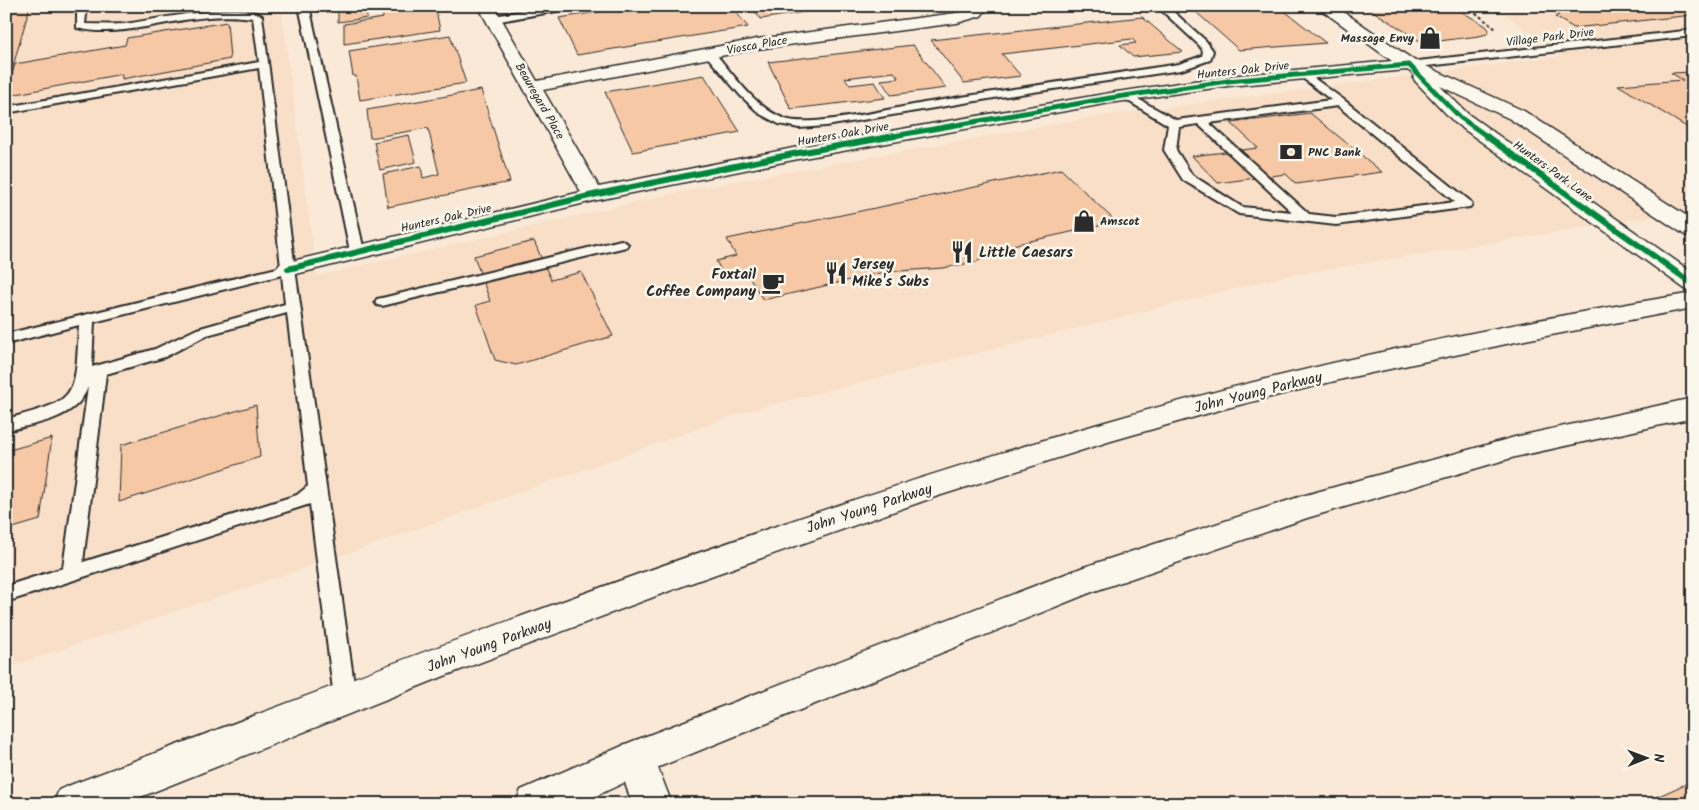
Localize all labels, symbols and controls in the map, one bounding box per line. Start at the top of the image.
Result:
street label: Village Park Drive [1505,23,1596,52]
shop icon: Massage Envy [1417,25,1443,51]
place label: Massage Envy [1341,29,1415,48]
street label: Viosca Place [725,31,790,60]
street label: Hunters Oak Drive [1196,56,1291,85]
street label: Beauregard Place [510,59,570,144]
street label: Hunters Oak Drive [796,117,891,152]
street label: Hunters Park Lane [1509,136,1597,207]
bank icon: PNC Bank [1278,139,1304,165]
place label: PNC Bank [1308,143,1361,162]
street label: Hunters Oak Drive [399,199,494,238]
shop icon: Amscot [1071,208,1097,234]
place label: Amscot [1100,212,1140,231]
restaurant icon: Little Caesars [949,239,975,265]
place label: Little Caesars [979,241,1073,265]
place label: Jersey Mike's Subs [852,253,929,294]
restaurant icon: Jersey Mike's Subs [823,260,849,286]
place label: Foxtail Coffee Company [646,263,756,304]
cafe icon: Foxtail Coffee Company [760,270,786,296]
street label: John Young Parkway [1192,365,1326,420]
street label: John Young Parkway [803,477,936,541]
street label: John Young Parkway [424,612,556,680]
north arrow [1622,732,1672,782]
text: N [1647,753,1669,763]

